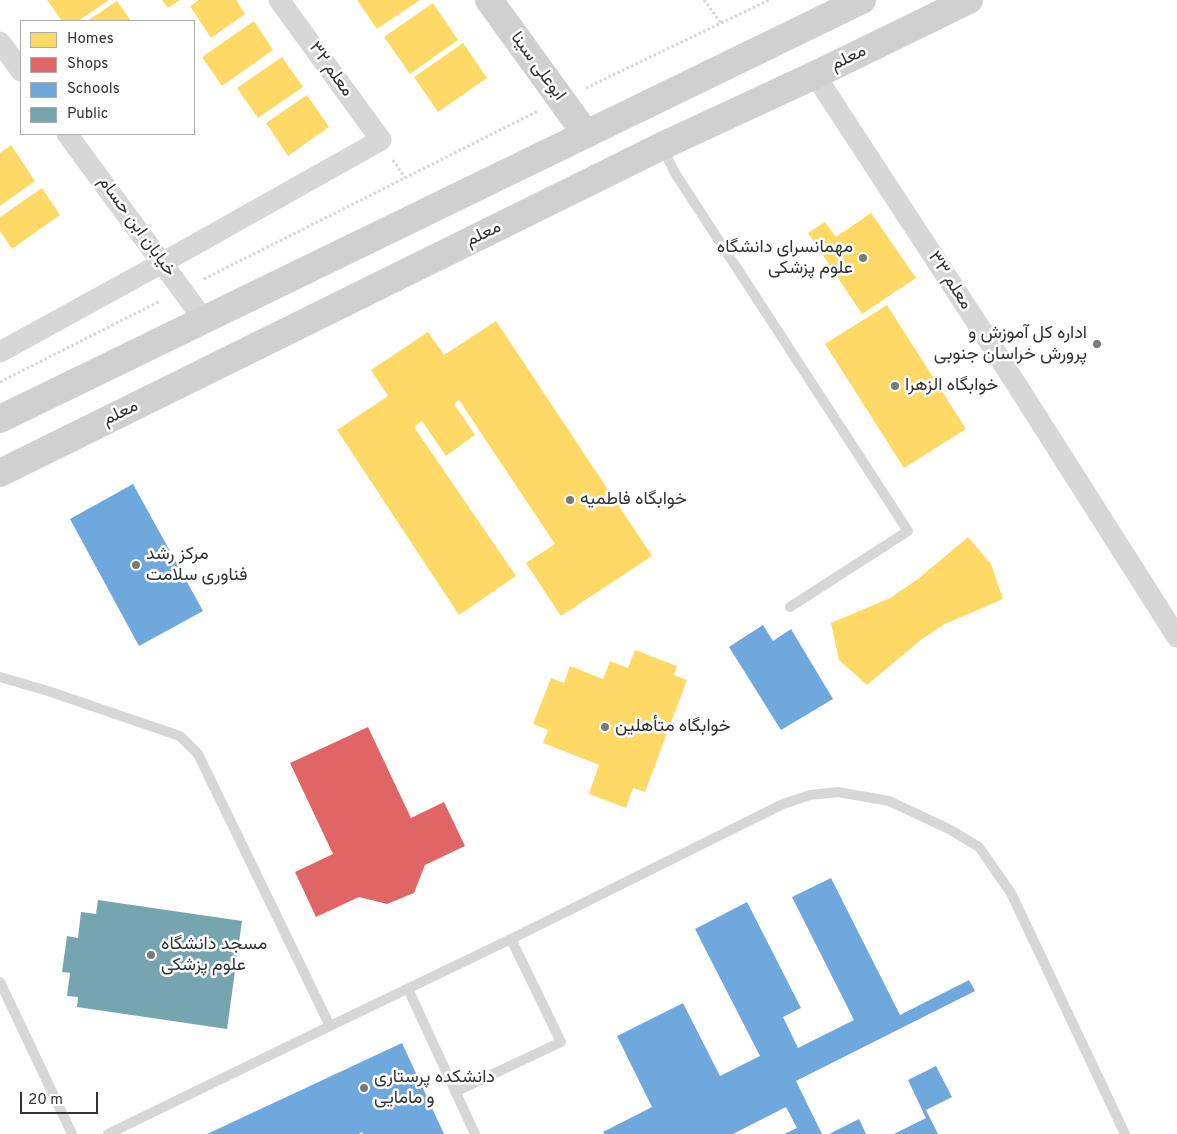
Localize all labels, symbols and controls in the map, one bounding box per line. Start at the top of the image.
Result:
legend [20,20,195,135]
street label: ابوعلی سینا [505,28,569,106]
text: Homes [67,30,114,49]
street label: معلم ۳۲ [303,38,357,102]
street label: معلم [828,41,870,77]
text: Shops [67,55,108,74]
text: Schools [67,80,120,99]
text: Public [67,105,108,124]
street label: خیابان ابن حسام [92,172,180,282]
street label: معلم [463,217,505,253]
place label: مهمانسرای دانشگاه علوم پزشکی [717,237,853,280]
street label: معلم ۳۳ [922,248,976,314]
marker: مهمانسرای دانشگاه علوم پزشکی [857,252,869,264]
place label: اداره کل آموزش و پرورش خراسان جنوبی [934,323,1087,366]
marker: اداره کل آموزش و پرورش خراسان جنوبی [1091,338,1103,350]
place label: خوابگاه الزهرا [905,375,998,397]
marker: خوابگاه الزهرا [889,380,901,392]
street label: معلم [100,396,142,432]
place label: خوابگاه فاطمیه [580,489,687,511]
marker: خوابگاه فاطمیه [564,494,576,506]
place label: مرکز رشد فناوری سلامت [146,544,247,586]
marker: مرکز رشد فناوری سلامت [130,559,142,571]
place label: خوابگاه متأهلین [615,716,731,738]
marker: خوابگاه متأهلین [599,721,611,733]
place label: مسجد دانشگاه علوم پزشکی [161,934,267,976]
marker: مسجد دانشگاه علوم پزشکی [145,949,157,961]
place label: دانشکده پرستاری و مامایی [374,1067,495,1110]
scale bar [22,1082,100,1114]
marker: دانشکده پرستاری و مامایی [358,1082,370,1094]
text: 20 m [28,1091,63,1110]

